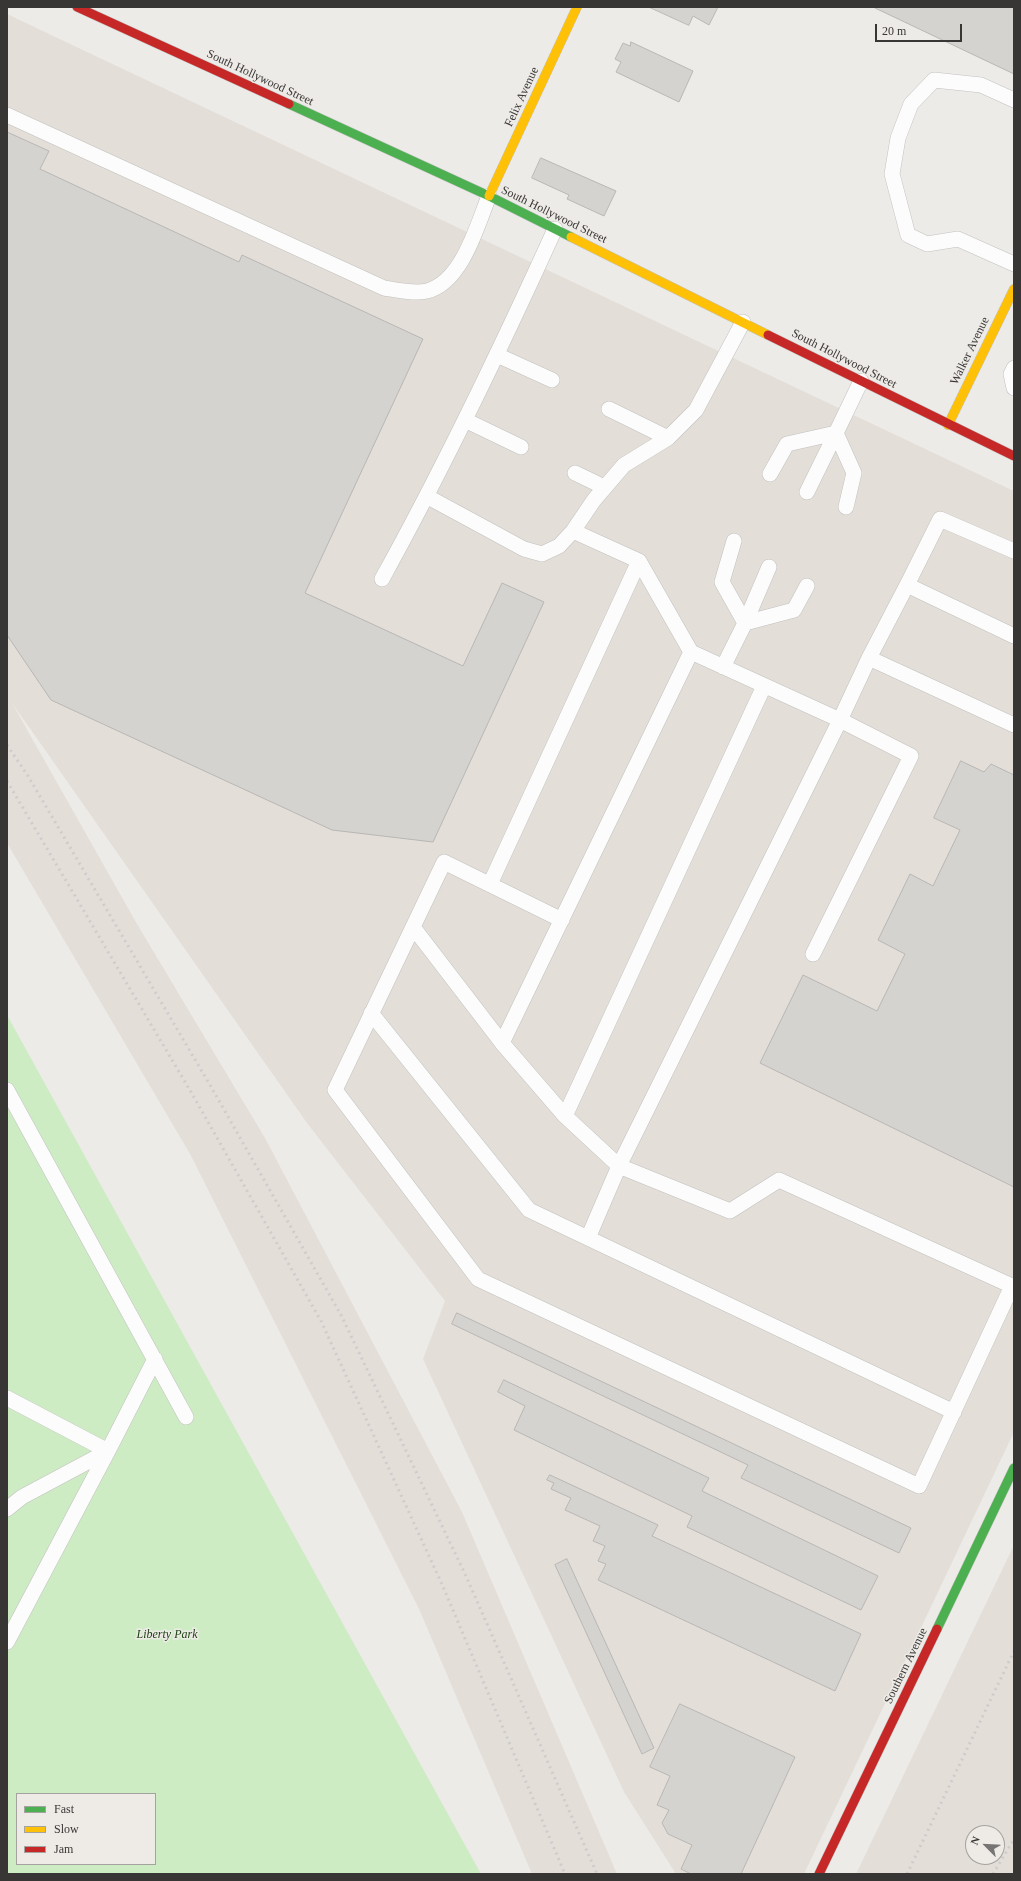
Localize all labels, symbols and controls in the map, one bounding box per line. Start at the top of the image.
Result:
scale bar [877,16,964,42]
text: 20 m [882,24,906,38]
street label: South Hollywood Street [204,47,316,109]
street label: Felix Avenue [502,65,542,129]
street label: South Hollywood Street [499,183,609,247]
street label: Walker Avenue [947,315,993,387]
street label: South Hollywood Street [789,326,899,392]
street label: Southern Avenue [881,1626,931,1706]
park label: Liberty Park [137,1628,197,1642]
legend [16,1793,156,1865]
text: Fast [54,1802,74,1816]
text: Slow [54,1822,79,1836]
north arrow [965,1825,1005,1865]
text: N [968,1834,982,1847]
text: Jam [54,1842,73,1856]

